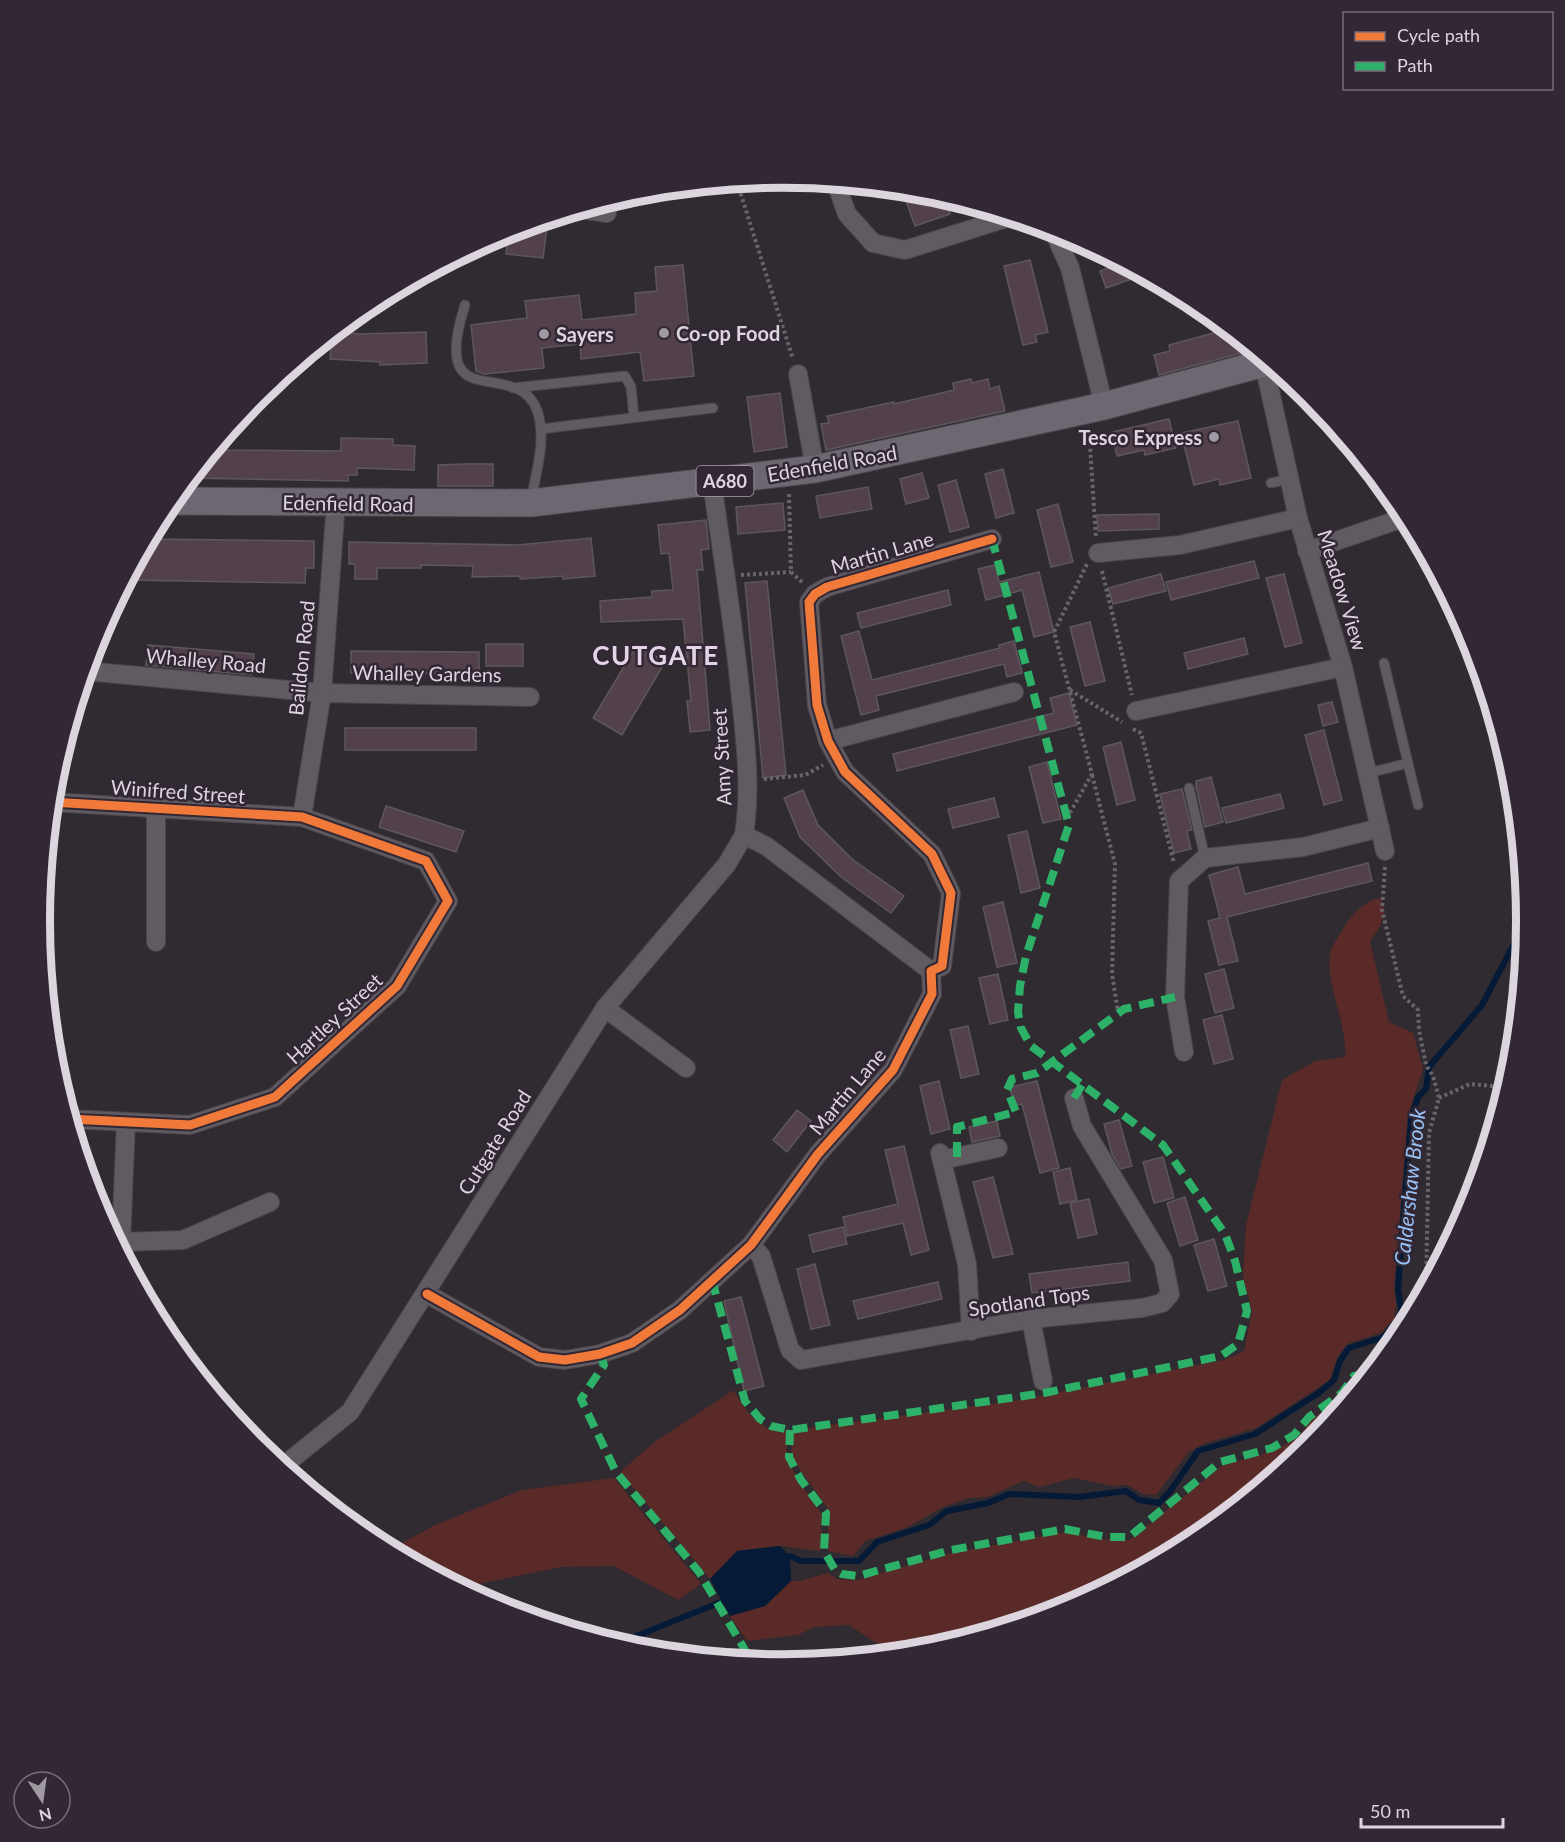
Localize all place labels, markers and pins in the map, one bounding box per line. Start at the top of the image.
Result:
place label: Co-op Food [676,321,780,345]
place label: Sayers [556,322,614,346]
marker: Co-op Food [657,326,671,340]
marker: Sayers [537,327,551,341]
place label: Tesco Express [1078,425,1202,449]
marker: Tesco Express [1207,430,1221,444]

